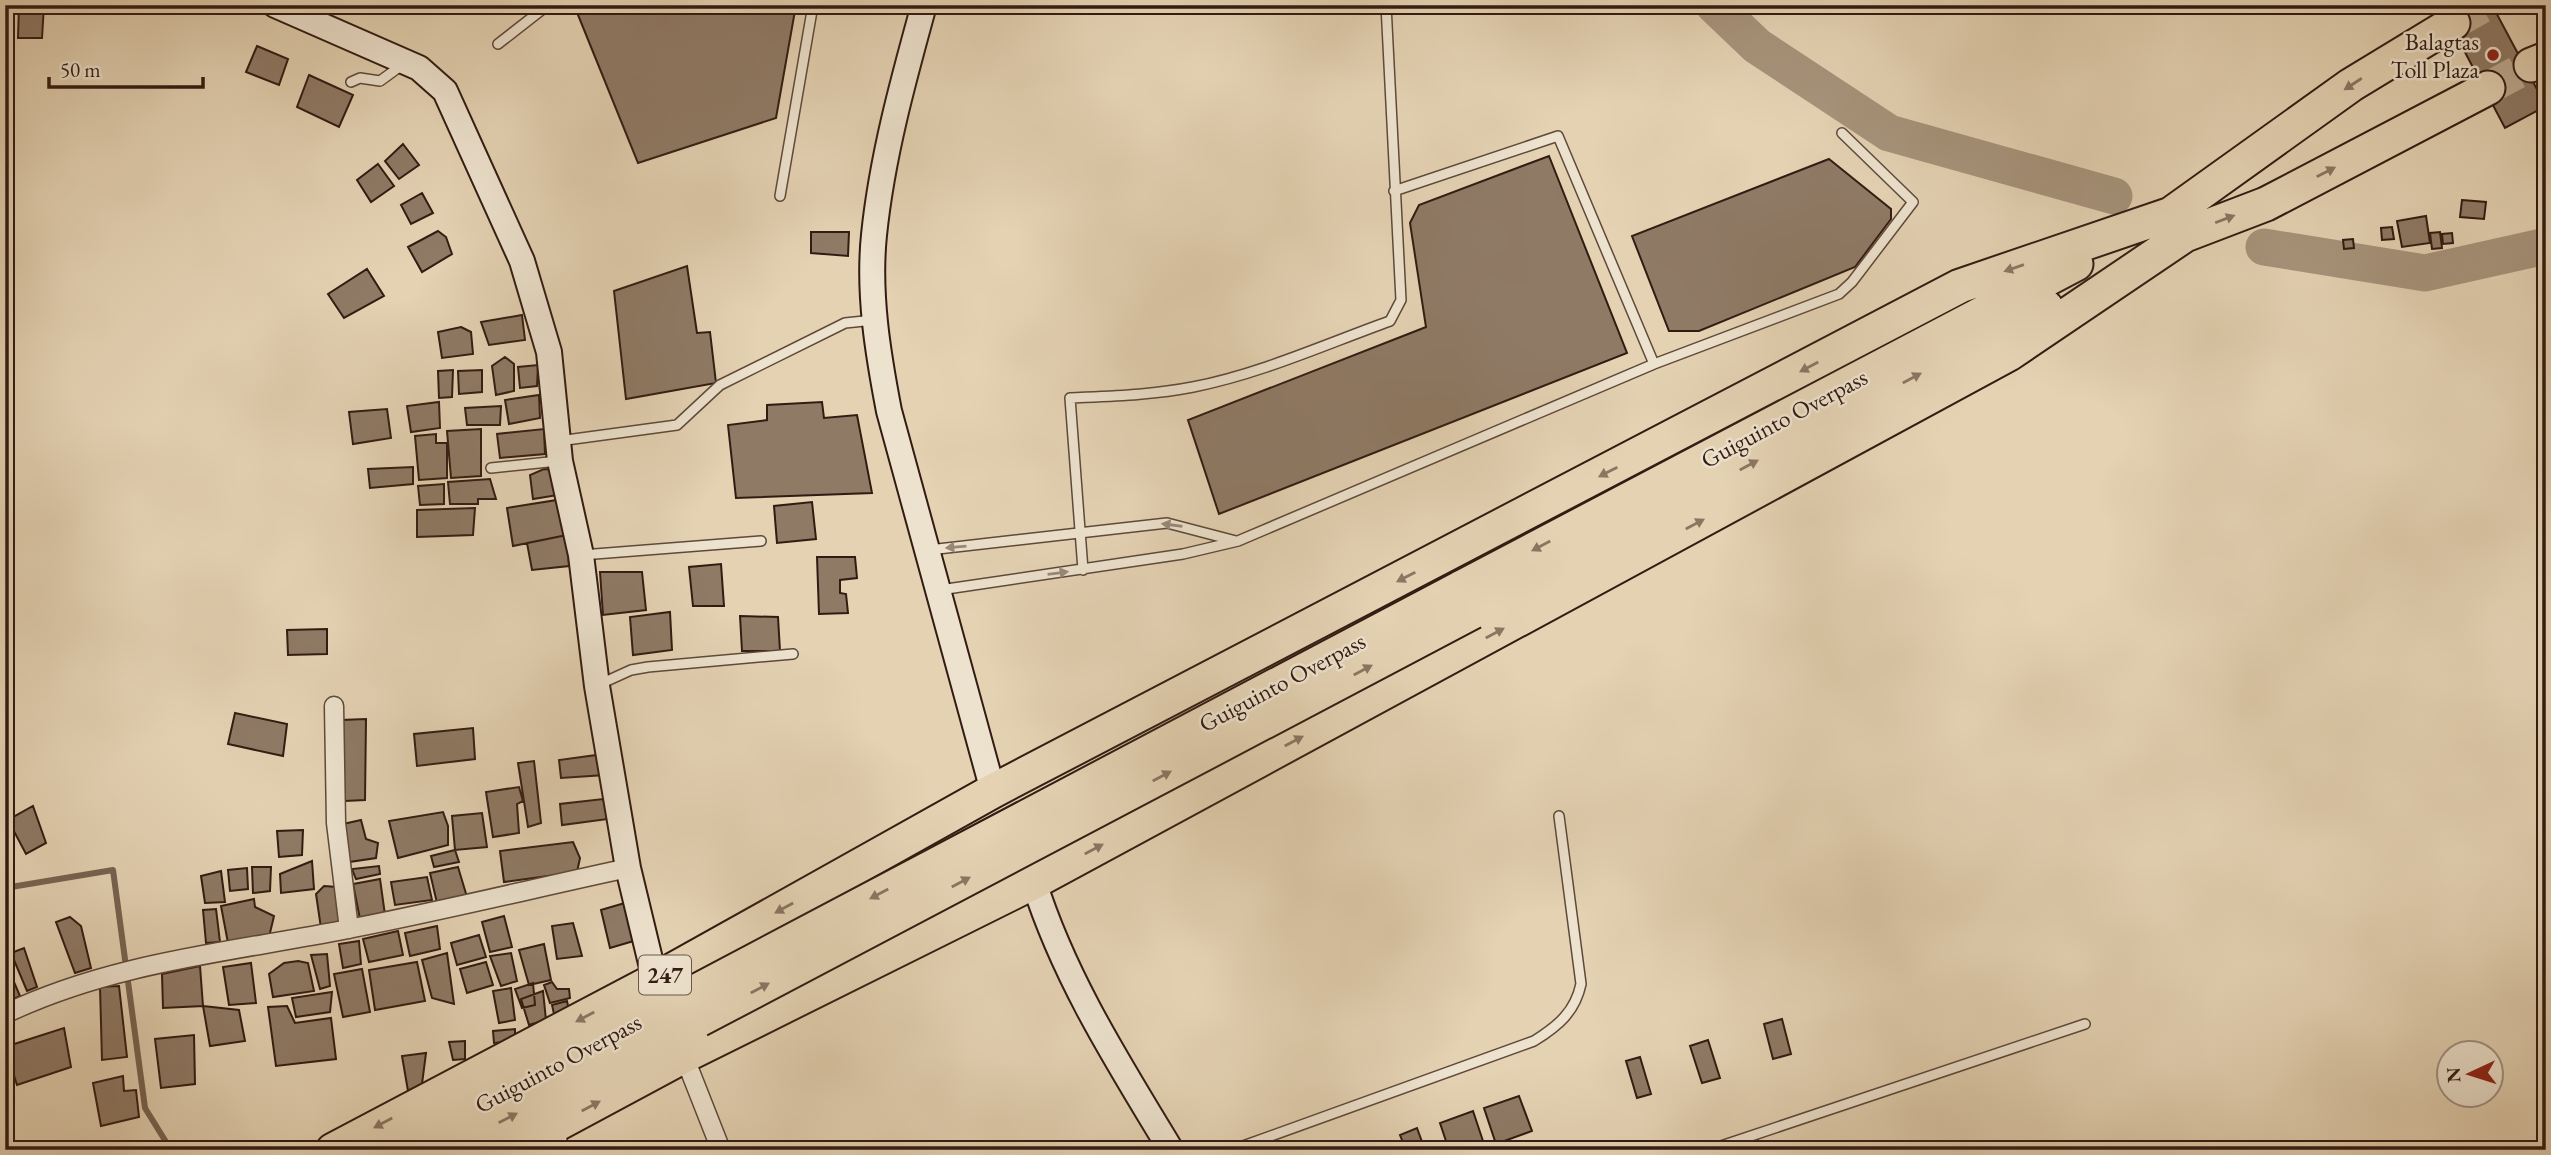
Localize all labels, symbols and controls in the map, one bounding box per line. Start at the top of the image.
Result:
place label: Balagtas Toll Plaza [2391,26,2479,85]
scale bar [49,46,203,90]
marker: Balagtas Toll Plaza [2485,47,2501,63]
text: 50 m [60,56,101,83]
one-way arrow [2343,77,2362,90]
one-way arrow [2316,167,2336,178]
one-way arrow [2215,214,2236,225]
one-way arrow [2003,263,2024,274]
street label: Guiguinto Overpass [1695,361,1873,475]
one-way arrow [1800,361,1819,373]
one-way arrow [1902,373,1922,384]
one-way arrow [1739,459,1759,471]
one-way arrow [1597,465,1617,477]
one-way arrow [1685,519,1705,531]
one-way arrow [1161,520,1183,531]
one-way arrow [1531,540,1551,551]
one-way arrow [945,542,967,553]
one-way arrow [1047,568,1069,579]
one-way arrow [1395,570,1415,582]
street label: Guiguinto Overpass [1193,625,1371,739]
one-way arrow [1485,627,1504,639]
one-way arrow [1353,664,1373,676]
one-way arrow [1285,735,1304,747]
one-way arrow [1152,770,1172,782]
one-way arrow [1085,844,1105,856]
one-way arrow [951,876,971,888]
one-way arrow [869,888,889,900]
one-way arrow [775,902,794,914]
road number: 247 [639,956,691,994]
one-way arrow [750,983,770,995]
street label: Guiguinto Overpass [469,1006,647,1120]
one-way arrow [575,1012,595,1023]
north arrow [2436,1040,2506,1110]
text: N [2440,1066,2467,1084]
one-way arrow [581,1100,601,1112]
one-way arrow [498,1113,518,1124]
one-way arrow [374,1117,393,1129]

